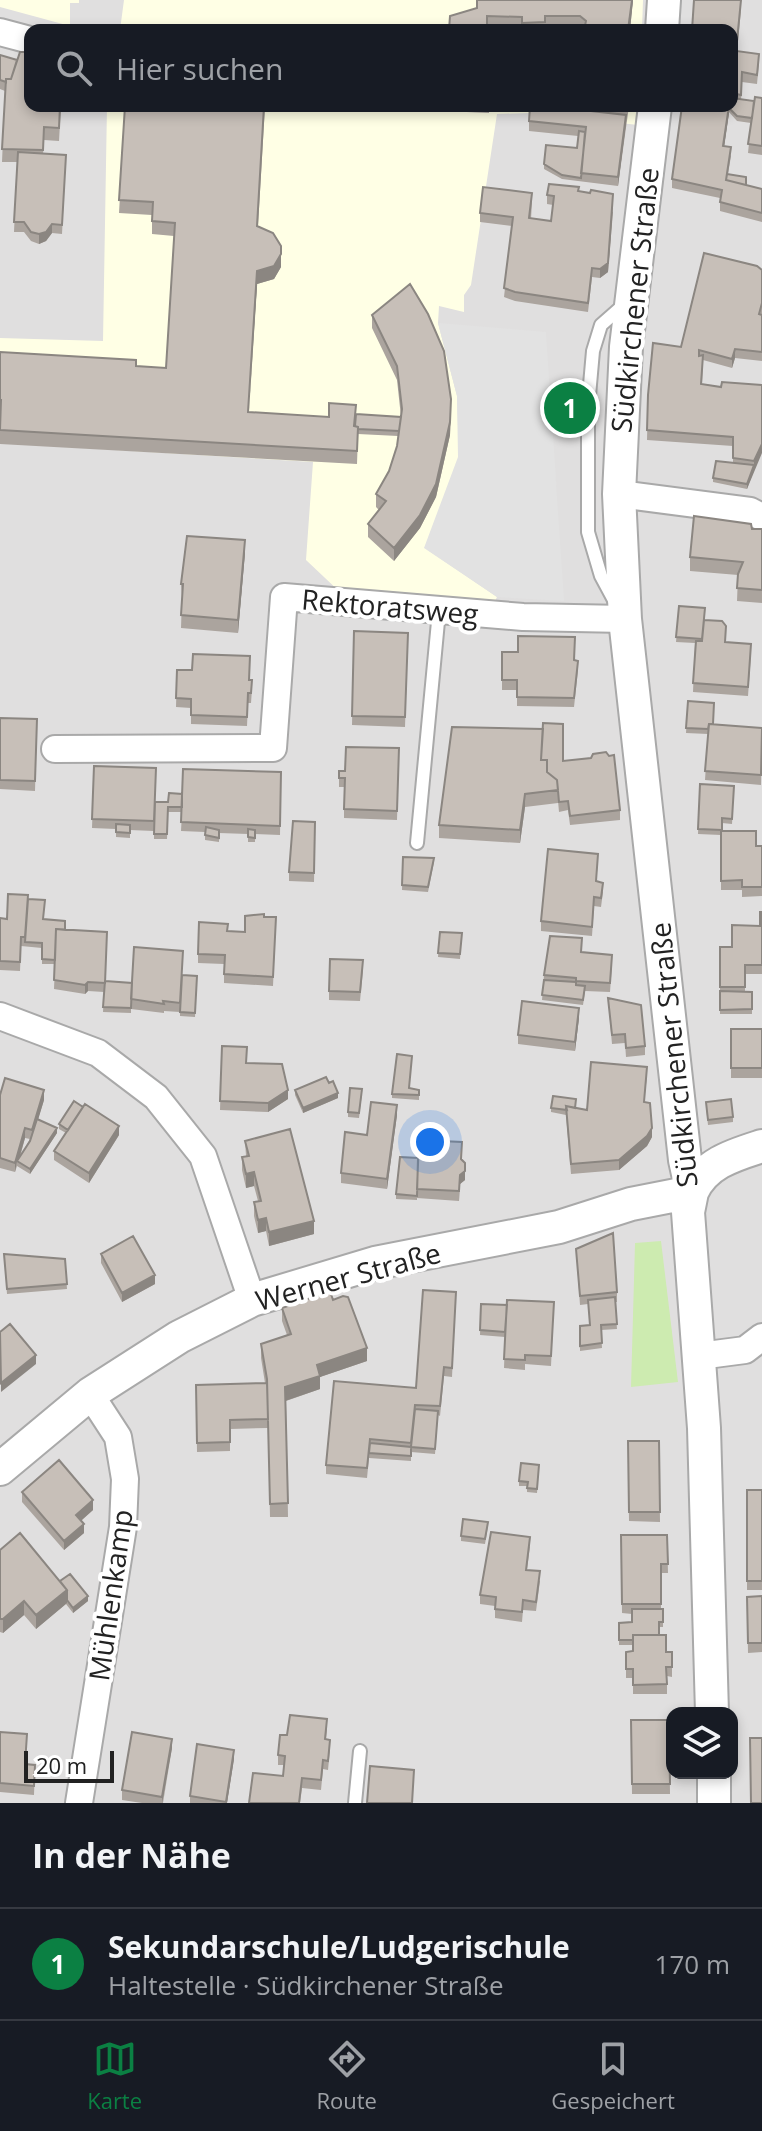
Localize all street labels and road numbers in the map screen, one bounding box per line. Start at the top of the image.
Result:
street label: Südkirchener Straße [601,166,667,434]
street label: Rektoratsweg [300,579,480,633]
street label: Südkirchener Straße [640,921,706,1189]
street label: Werner Straße [251,1233,445,1319]
street label: Mühlenkamp [79,1507,141,1683]

